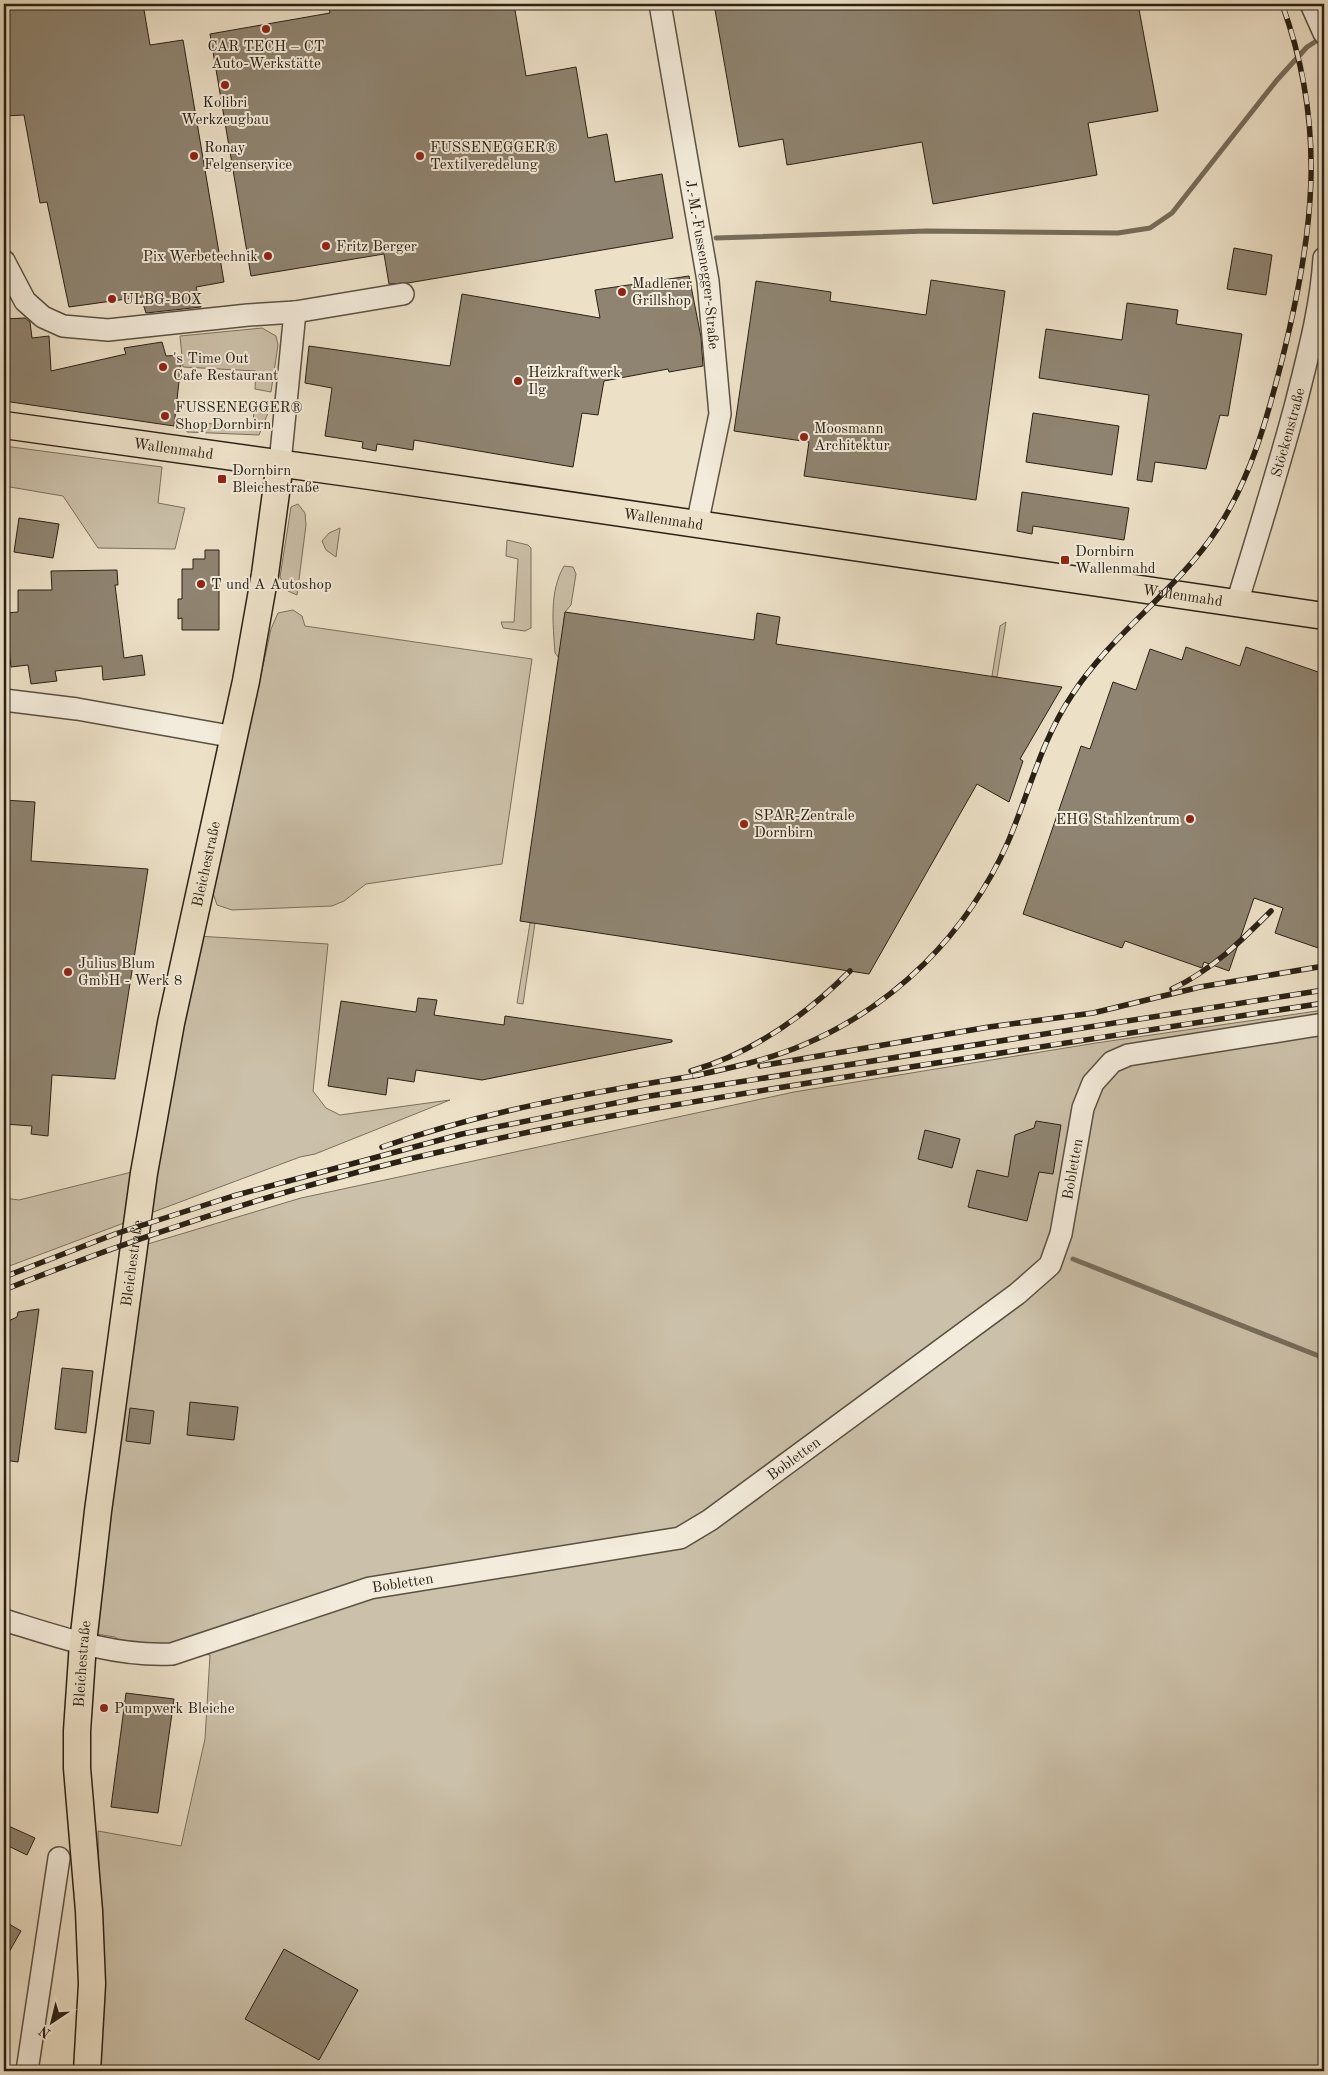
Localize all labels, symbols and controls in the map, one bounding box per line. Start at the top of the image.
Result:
marker: CAR TECH – CT Auto-Werkstätte [260,23,272,35]
place label: CAR TECH – CT Auto-Werkstätte [207,40,325,72]
marker: Kolibri Werkzeugbau [219,79,231,91]
place label: Kolibri Werkzeugbau [181,96,269,128]
place label: Ronay Felgenservice [204,141,292,173]
place label: FUSSENEGGER® Textilveredelung [430,141,558,173]
marker: Ronay Felgenservice [188,150,200,162]
marker: FUSSENEGGER® Textilveredelung [414,150,426,162]
street label: J.-M.-Fussenegger-Straße [682,179,720,350]
marker: Fritz Berger [320,240,332,252]
place label: Fritz Berger [336,240,417,255]
place label: Pix Werbetechnik [143,250,258,265]
marker: Pix Werbetechnik [262,250,274,262]
place label: Madlener Grillshop [632,277,692,309]
marker: Madlener Grillshop [616,286,628,298]
marker: ULBG-BOX [106,293,118,305]
place label: ULBG-BOX [122,293,202,308]
place label: 's Time Out Cafe Restaurant [173,352,278,384]
marker: 's Time Out Cafe Restaurant [157,361,169,373]
place label: Heizkraftwerk Ilg [528,366,621,398]
marker: Heizkraftwerk Ilg [512,375,524,387]
street label: Stöckenstraße [1270,387,1308,479]
place label: FUSSENEGGER® Shop Dornbirn [175,401,303,433]
marker: FUSSENEGGER® Shop Dornbirn [159,410,171,422]
place label: Moosmann Architektur [814,422,890,454]
marker: Moosmann Architektur [798,431,810,443]
street label: Wallenmahd [132,437,214,463]
place label: Dornbirn Bleichestraße [232,464,319,496]
marker: Dornbirn Bleichestraße [216,473,228,485]
street label: Wallenmahd [622,507,704,534]
place label: Dornbirn Wallenmahd [1075,545,1156,577]
marker: Dornbirn Wallenmahd [1059,554,1071,566]
marker: T und A Autoshop [195,578,207,590]
place label: T und A Autoshop [211,578,332,593]
street label: Wallenmahd [1142,583,1224,610]
place label: SPAR-Zentrale Dornbirn [754,809,855,841]
place label: EHG Stahlzentrum [1056,813,1180,828]
marker: EHG Stahlzentrum [1184,813,1196,825]
marker: SPAR-Zentrale Dornbirn [738,818,750,830]
street label: Bleichestraße [191,820,224,909]
place label: Julius Blum GmbH - Werk 8 [78,957,183,989]
marker: Julius Blum GmbH - Werk 8 [62,966,74,978]
street label: Bobletten [1061,1138,1087,1201]
street label: Bleichestraße [120,1219,147,1307]
street label: Bobletten [765,1435,824,1484]
street label: Bobletten [371,1572,435,1597]
street label: Bleichestraße [73,1620,95,1708]
marker: Pumpwerk Bleiche [98,1702,110,1714]
place label: Pumpwerk Bleiche [114,1702,235,1717]
north arrow [28,1998,78,2048]
text: N [36,2023,54,2041]

